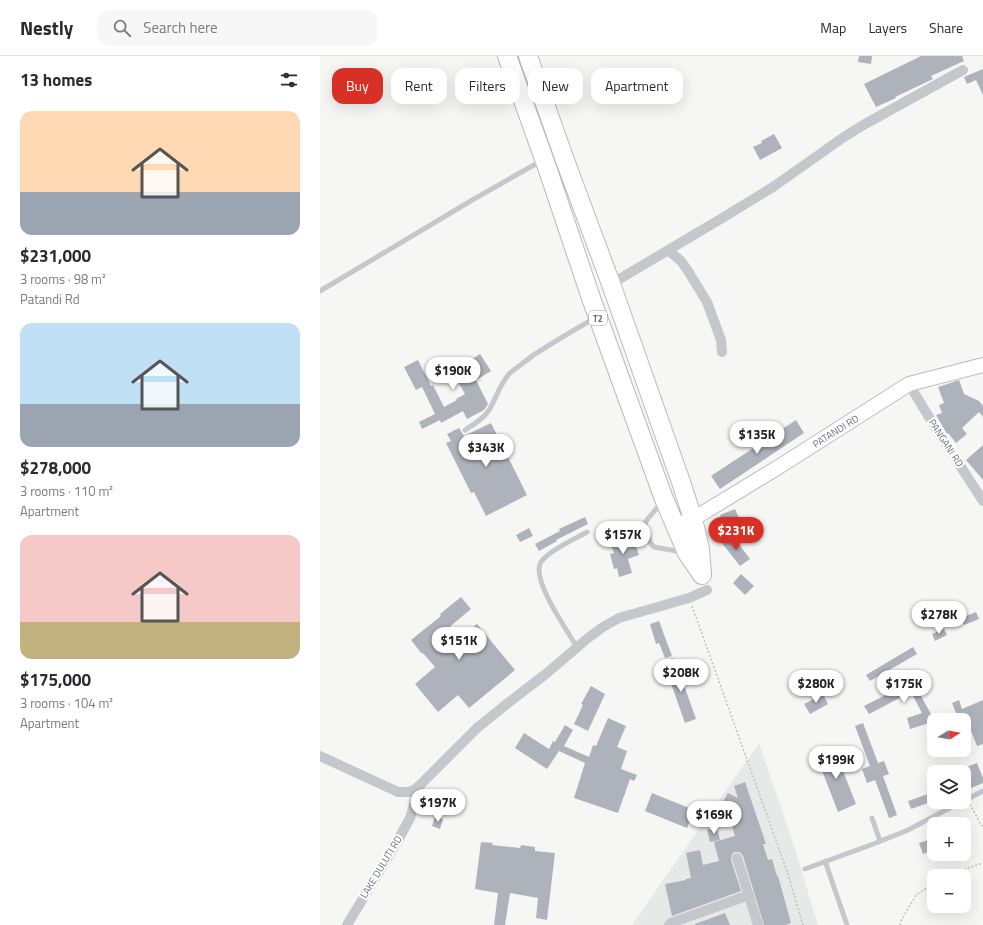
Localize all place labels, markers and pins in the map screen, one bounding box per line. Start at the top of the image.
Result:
pin: $190K [425,357,481,391]
pin: $135K [729,421,785,455]
pin: $343K [458,434,514,468]
pin: $231K [708,517,764,551]
pin: $157K [595,521,651,555]
pin: $278K [911,601,967,635]
pin: $151K [431,627,487,661]
pin: $208K [653,659,709,693]
pin: $280K [788,670,844,704]
pin: $175K [876,670,932,704]
pin: $199K [808,746,864,780]
pin: $197K [410,789,466,823]
pin: $169K [686,801,742,835]

